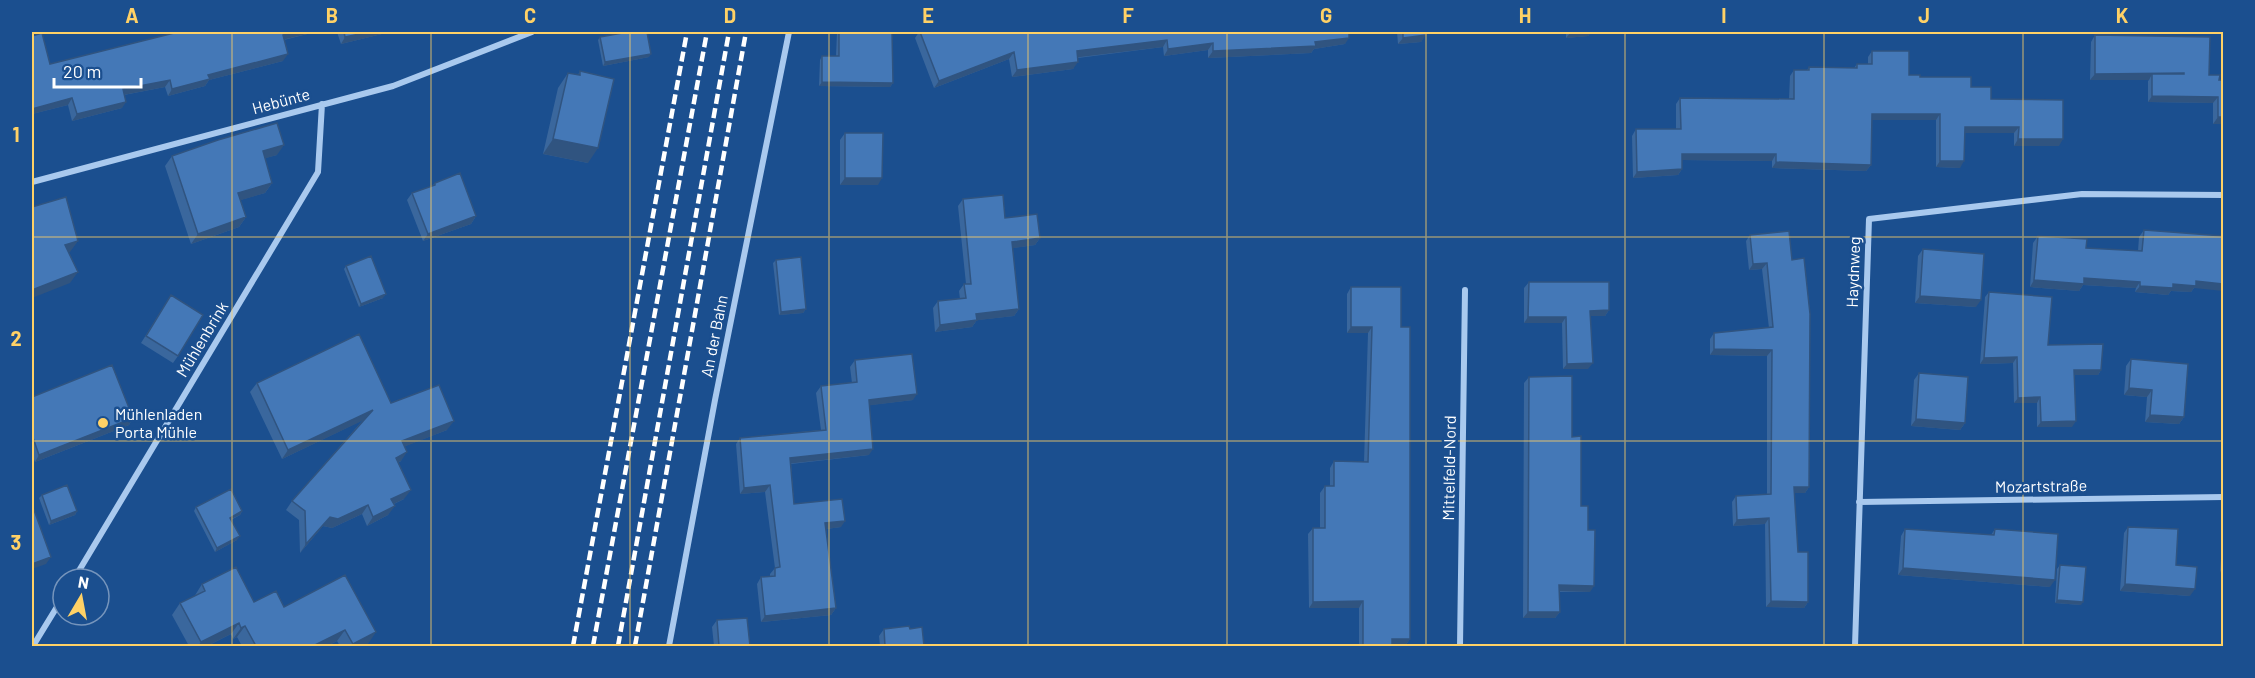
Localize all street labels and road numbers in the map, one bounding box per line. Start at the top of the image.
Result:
street label: Hebünte [250,84,312,117]
street label: Haydnweg [1842,236,1863,308]
street label: An der Bahn [696,293,731,379]
street label: Mühlenbrink [172,298,232,380]
street label: Mittelfeld-Nord [1438,415,1459,521]
street label: Mozartstraße [1995,475,2087,496]

